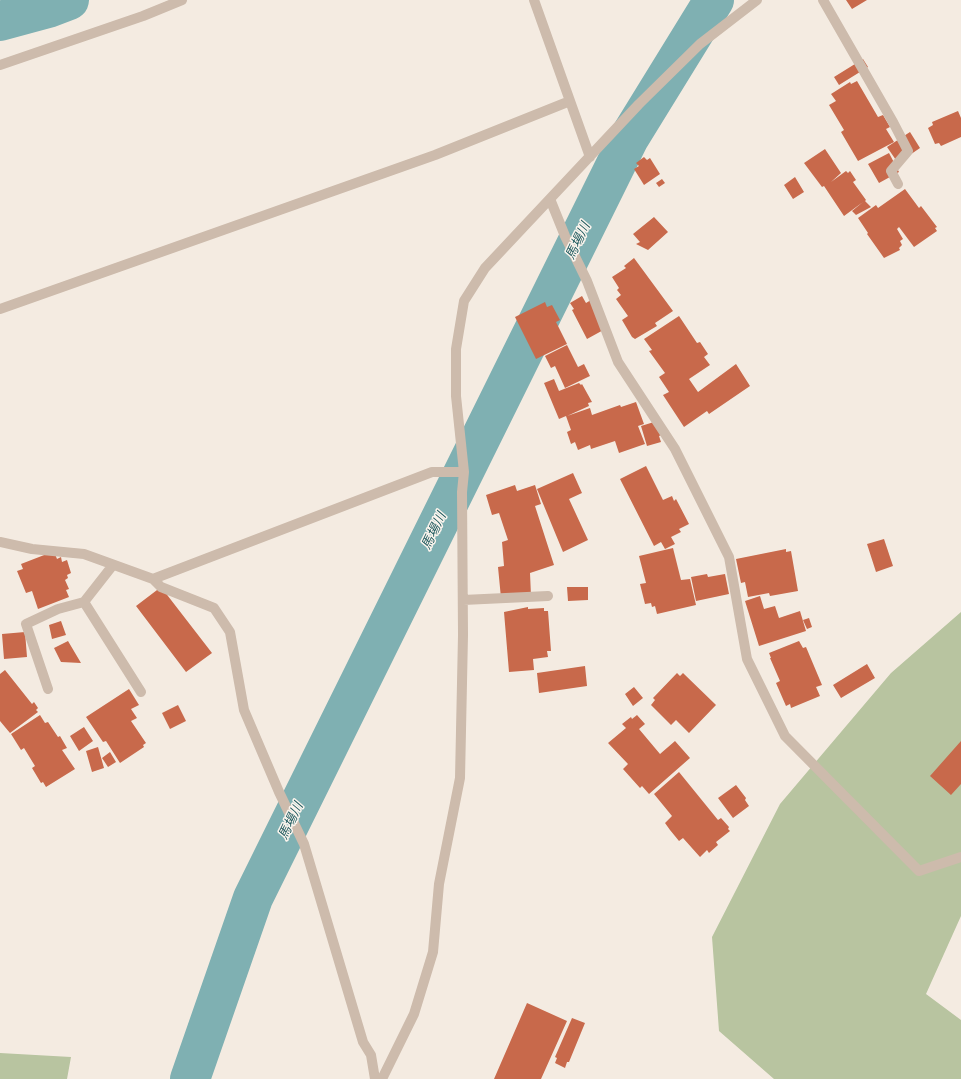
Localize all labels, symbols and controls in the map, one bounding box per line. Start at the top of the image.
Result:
water label: 馬場川 [562,220,594,262]
water label: 馬場川 [418,510,450,552]
water label: 馬場川 [275,800,307,842]

